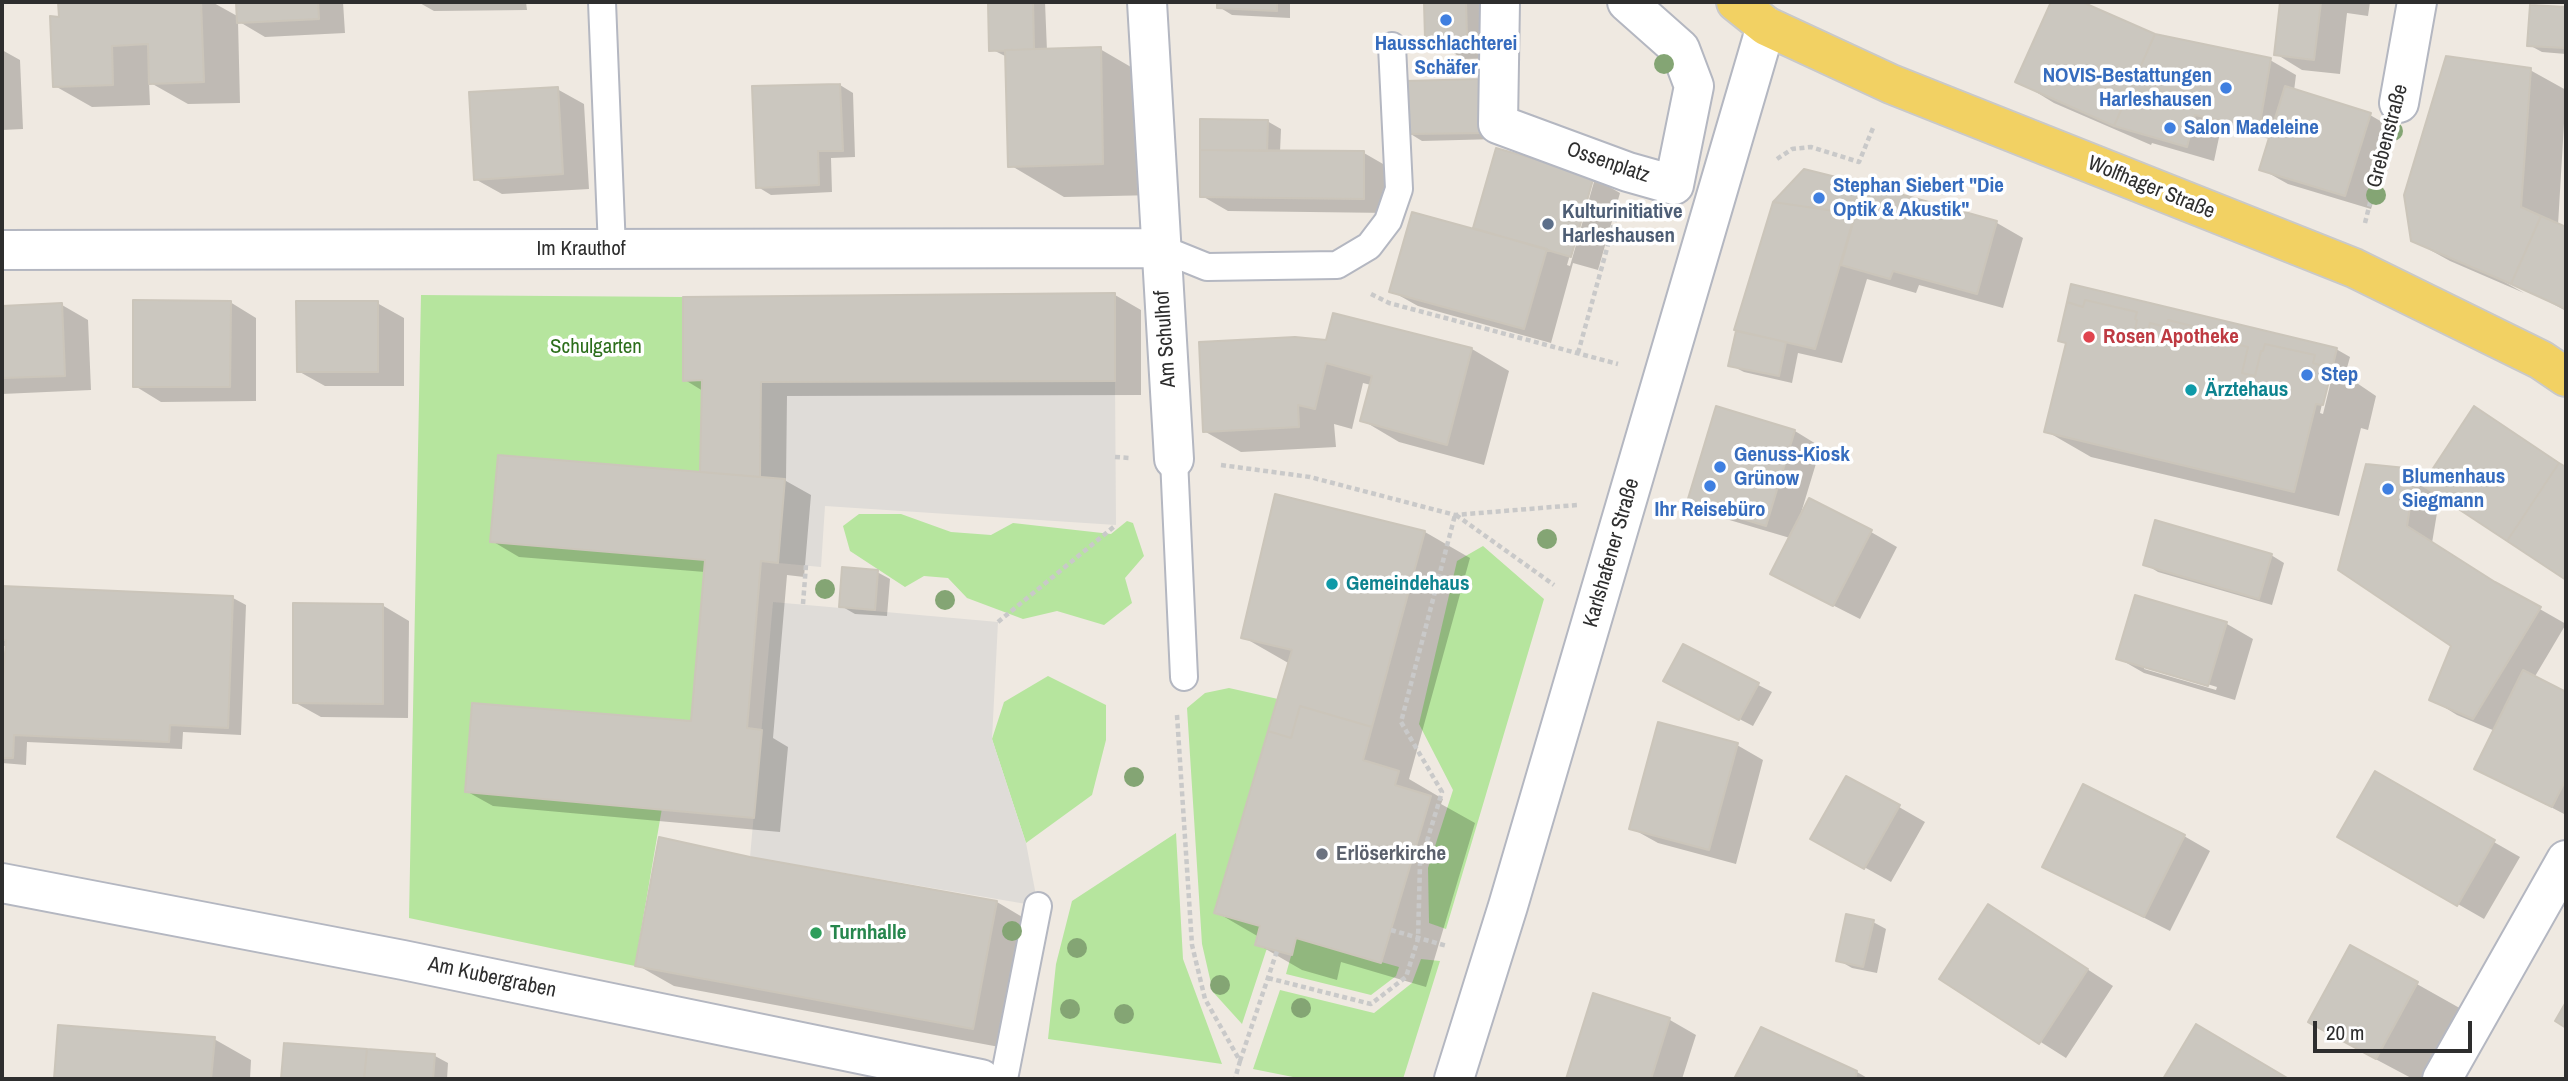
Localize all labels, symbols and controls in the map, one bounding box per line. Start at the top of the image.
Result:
marker: Hausschlachterei Schäfer [1438,12,1454,28]
place label: Hausschlachterei Schäfer [1375,31,1517,81]
place label: NOVIS-Bestattungen Harleshausen [2043,63,2212,113]
marker: NOVIS-Bestattungen Harleshausen [2218,80,2234,96]
street label: Grebenstraße [2362,81,2414,191]
place label: Salon Madeleine [2184,115,2319,141]
marker: Salon Madeleine [2162,120,2178,136]
street label: Ossenplatz [1563,137,1653,189]
street label: Wolfhager Straße [2084,151,2218,225]
place label: Stephan Siebert "Die Optik & Akustik" [1833,173,2004,223]
marker: Stephan Siebert "Die Optik & Akustik" [1811,190,1827,206]
place label: Kulturinitiative Harleshausen [1562,199,1683,249]
marker: Kulturinitiative Harleshausen [1540,216,1556,232]
street label: Im Krauthof [536,236,626,262]
street label: Am Schulhof [1150,289,1182,389]
place label: Rosen Apotheke [2103,324,2239,350]
marker: Rosen Apotheke [2081,329,2097,345]
park label: Schulgarten [550,334,642,360]
place label: Step [2321,362,2358,388]
marker: Step [2299,367,2315,383]
place label: Ärztehaus [2205,377,2288,403]
marker: Ärztehaus [2183,382,2199,398]
place label: Genuss-Kiosk Grünow [1734,442,1850,492]
marker: Genuss-Kiosk Grünow [1712,459,1728,475]
place label: Blumenhaus Siegmann [2402,464,2505,514]
street label: Karlshafener Straße [1579,475,1645,631]
marker: Ihr Reisebüro [1702,478,1718,494]
marker: Blumenhaus Siegmann [2380,481,2396,497]
place label: Ihr Reisebüro [1654,497,1766,523]
place label: Gemeindehaus [1346,571,1469,597]
marker: Gemeindehaus [1324,576,1340,592]
place label: Erlöserkirche [1336,841,1446,867]
marker: Erlöserkirche [1314,846,1330,862]
place label: Turnhalle [830,920,906,946]
marker: Turnhalle [808,925,824,941]
street label: Am Kubergraben [426,952,558,1004]
scale bar [2316,1007,2475,1052]
text: 20 m [2326,1018,2364,1047]

